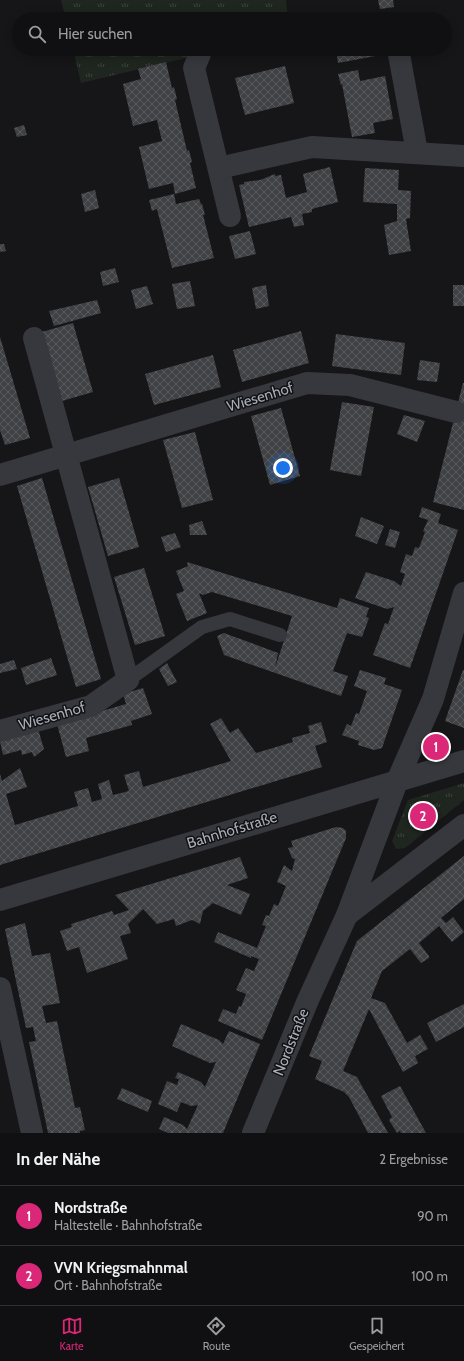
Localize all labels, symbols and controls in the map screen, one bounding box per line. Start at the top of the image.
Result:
search box [12,12,452,56]
icon: search [26,23,48,45]
text: Hier suchen [58,25,133,43]
street label: Wiesenhof [225,378,295,416]
your location [273,458,293,478]
street label: Wiesenhof [17,698,87,734]
pin: 1 [423,732,449,762]
pin: 2 [410,801,436,831]
street label: Bahnhofstraße [185,808,280,852]
street label: Nordstraße [269,1006,313,1078]
text: In der Nähe [16,1149,100,1169]
text: 2 Ergebnisse [379,1151,448,1167]
text: Nordstraße [54,1199,127,1217]
text: 1 [27,1208,31,1224]
text: 90 m [417,1208,448,1224]
text: Haltestelle · Bahnhofstraße [54,1217,202,1233]
text: VVN Kriegsmahnmal [54,1259,188,1277]
text: 2 [26,1268,32,1284]
text: 100 m [411,1268,448,1284]
text: Ort · Bahnhofstraße [54,1277,162,1293]
tab: Karte [59,1315,84,1353]
tab: Route [203,1315,230,1353]
tab: Gespeichert [349,1315,405,1353]

